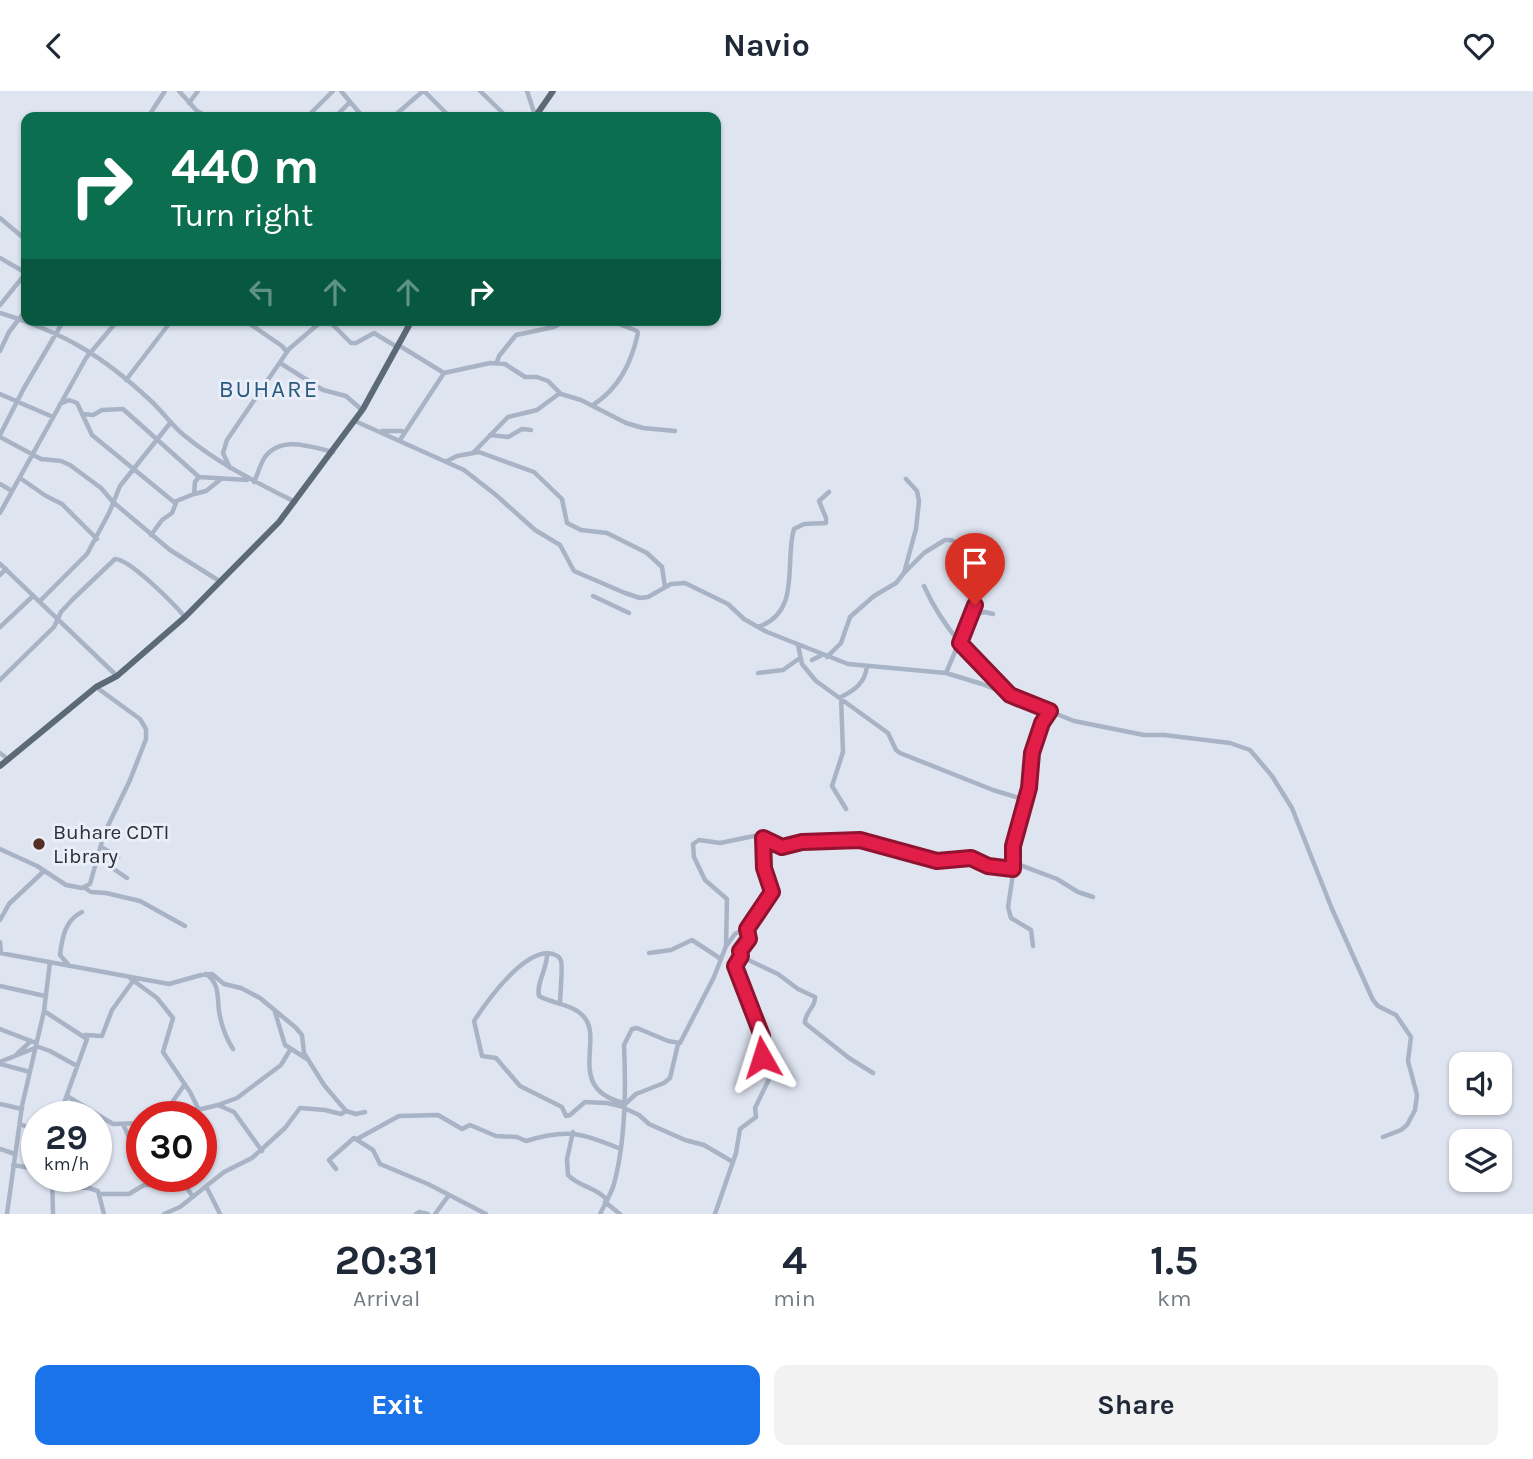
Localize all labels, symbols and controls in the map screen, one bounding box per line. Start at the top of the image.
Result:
icon: back [35,27,73,65]
text: Navio [723,27,810,64]
icon: heart [1460,27,1498,65]
text: 440 m [171,138,319,195]
icon: right [56,140,147,231]
text: Turn right [171,197,313,234]
icon: left [243,273,281,311]
icon: ahead [316,273,354,311]
icon: ahead [389,273,427,311]
icon: right [462,273,500,311]
district label: BUHARE [219,375,319,403]
pin [945,533,1005,605]
icon: arrive [956,544,994,582]
place label: Buhare CDTI Library [53,820,170,868]
marker: Buhare CDTI Library [31,836,47,852]
position arrow [725,1020,799,1094]
map controls [1449,1052,1512,1192]
button: sound [1449,1052,1512,1115]
speed limit sign: 30 [126,1101,217,1192]
text: 29 [45,1117,88,1158]
button: layers [1449,1129,1512,1192]
text: km/h [44,1153,89,1175]
text: 20:31 [334,1235,439,1285]
text: 4 [782,1235,807,1285]
text: 1.5 [1150,1235,1199,1285]
text: Arrival [353,1285,420,1312]
text: min [773,1285,816,1312]
text: km [1157,1285,1192,1312]
button: Exit [35,1365,760,1445]
button: Share [774,1365,1498,1445]

